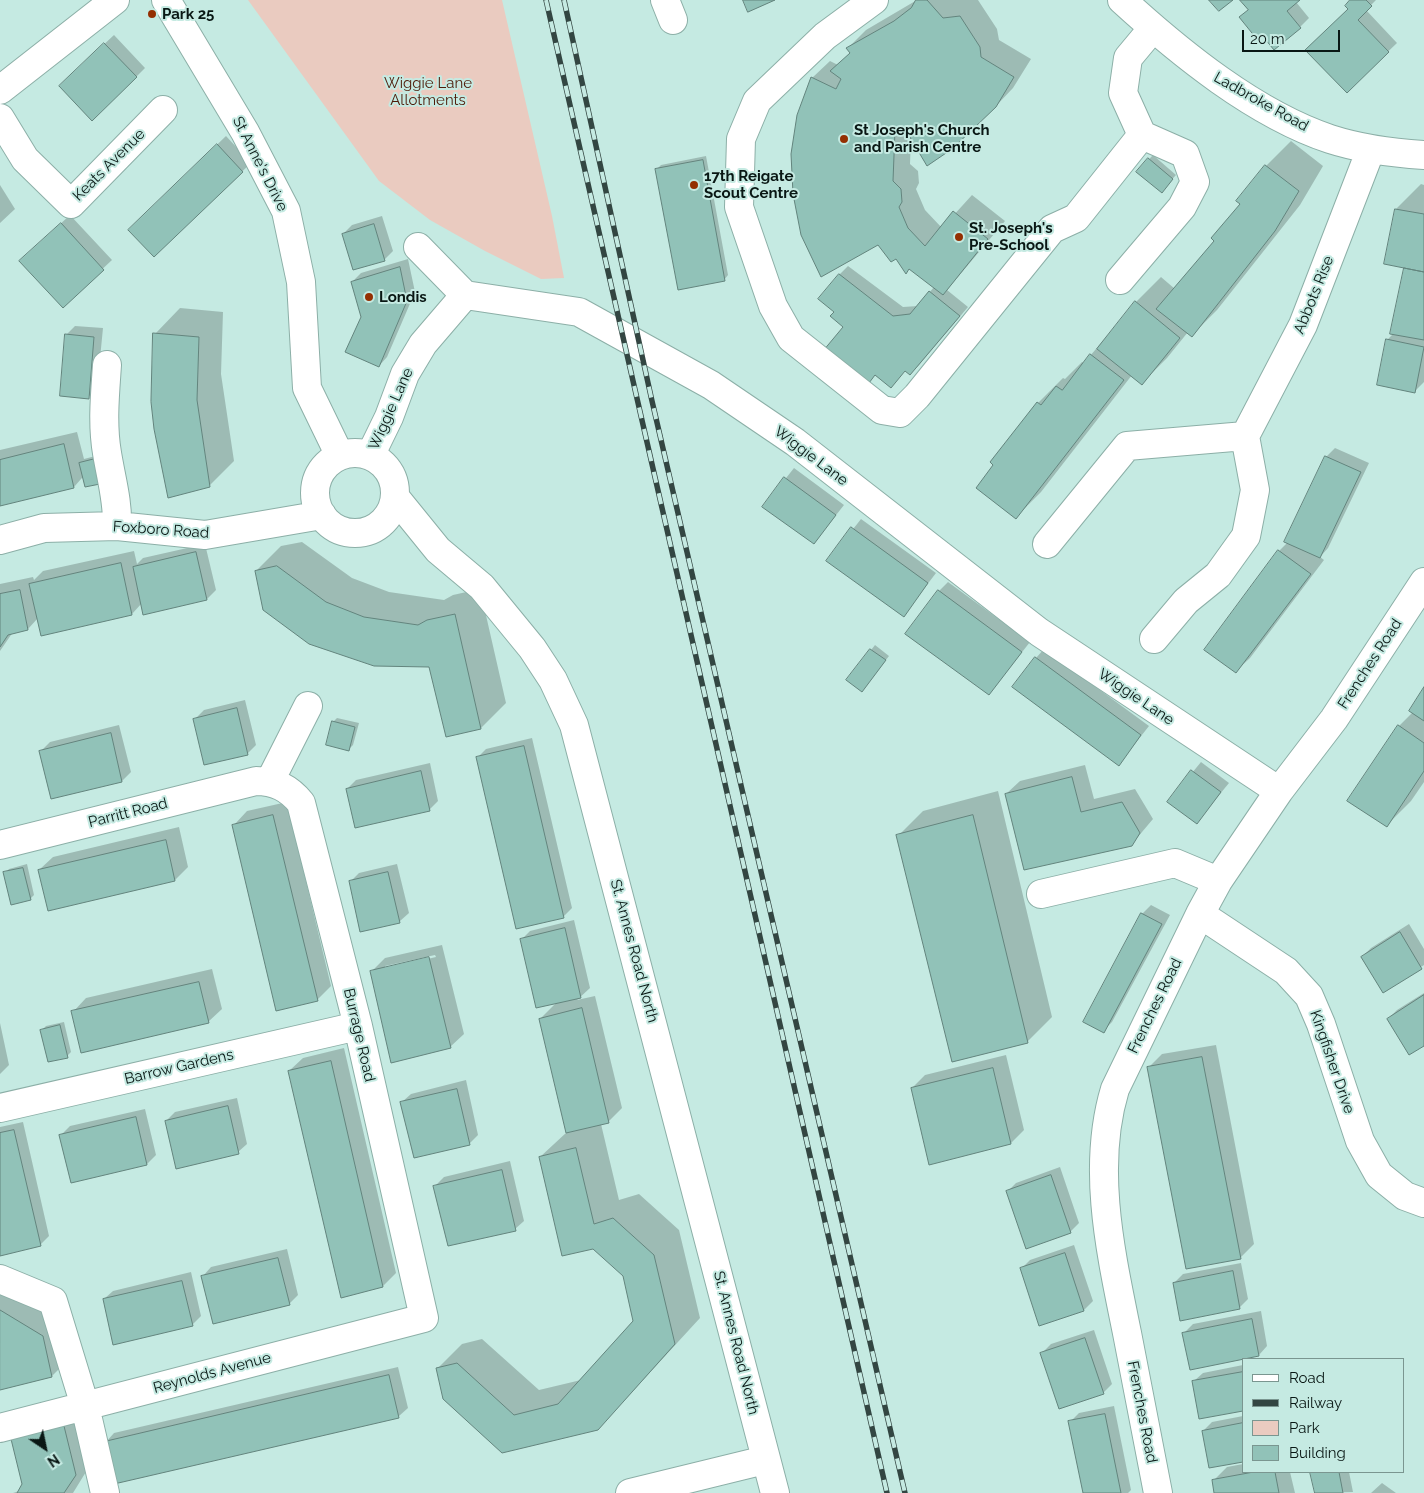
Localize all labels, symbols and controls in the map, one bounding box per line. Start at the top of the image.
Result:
place label: Park 25 [162,5,214,23]
marker: Park 25 [146,8,158,20]
scale bar [1244,20,1342,52]
text: 20 m [1250,30,1285,48]
street label: Ladbroke Road [1210,69,1312,135]
park label: Wiggie Lane Allotments [384,74,472,109]
street label: St Anne's Drive [228,114,292,214]
place label: St Joseph's Church and Parish Centre [854,121,990,156]
street label: Keats Avenue [69,125,149,205]
marker: St Joseph's Church and Parish Centre [838,133,850,145]
place label: 17th Reigate Scout Centre [704,167,798,202]
marker: 17th Reigate Scout Centre [688,179,700,191]
place label: St. Joseph's Pre-School [969,219,1053,254]
marker: St. Joseph's Pre-School [953,231,965,243]
street label: Abbots Rise [1290,253,1338,337]
place label: Londis [379,288,427,306]
marker: Londis [363,291,375,303]
street label: Wiggie Lane [365,365,417,453]
street label: Wiggie Lane [770,422,852,490]
street label: Foxboro Road [112,518,210,542]
street label: Frenches Road [1334,616,1406,712]
street label: Wiggie Lane [1095,665,1177,729]
street label: Parritt Road [86,794,170,832]
street label: St. Annes Road North [606,877,662,1025]
street label: Frenches Road [1124,955,1186,1057]
street label: Burrage Road [339,986,379,1084]
street label: Kingfisher Drive [1306,1008,1358,1116]
street label: Barrow Gardens [123,1046,235,1088]
street label: St. Annes Road North [709,1269,763,1417]
street label: Reynolds Avenue [151,1349,273,1397]
legend [1242,1358,1404,1473]
street label: Frenches Road [1123,1359,1161,1465]
text: Road [1289,1369,1325,1387]
text: Railway [1289,1394,1342,1412]
text: Park [1289,1419,1320,1437]
north arrow [20,1423,70,1473]
text: Building [1289,1444,1346,1462]
text: N [44,1451,62,1470]

